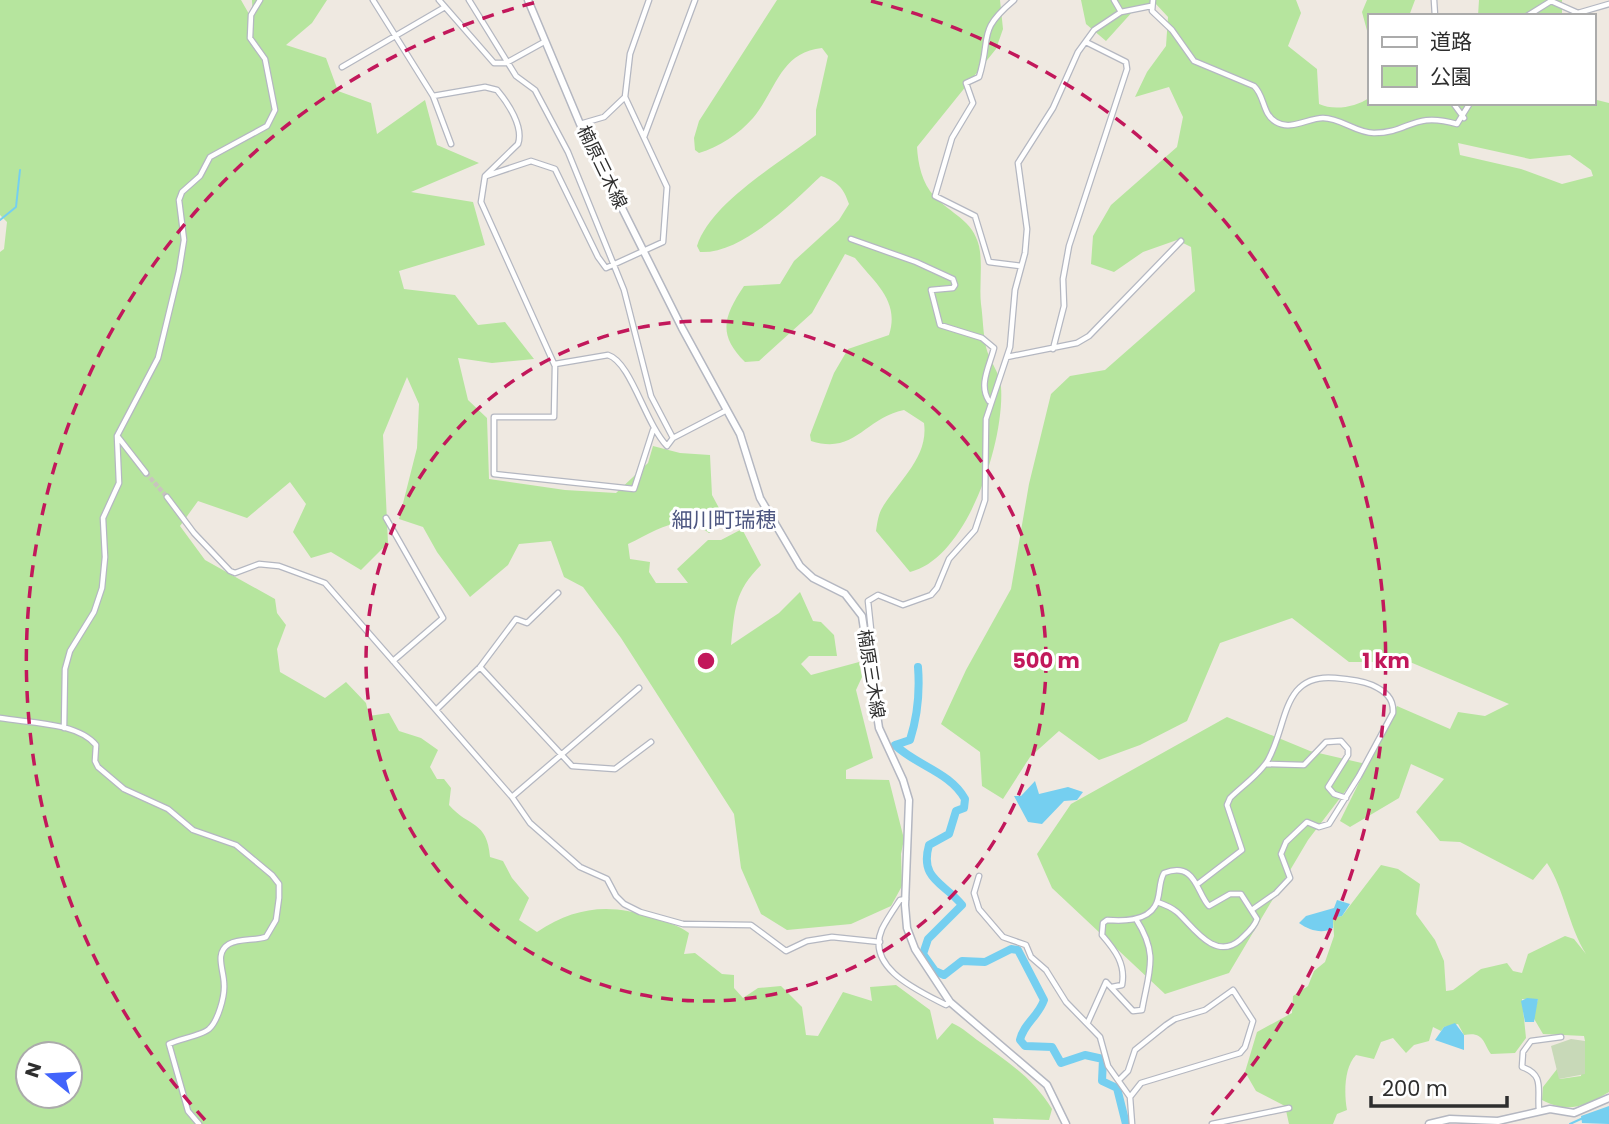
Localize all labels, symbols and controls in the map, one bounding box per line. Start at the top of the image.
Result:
legend [1368,14,1595,105]
text: 道路 [1430,27,1472,56]
text: 公園 [1430,62,1472,91]
street label: 楠原三木線 [571,121,633,213]
district label: 細川町瑞穂 [672,505,777,534]
street label: 楠原三木線 [852,628,891,720]
text: 500 m [1012,646,1080,675]
text: 1 km [1362,646,1410,675]
centre of rings [694,649,718,673]
north arrow [14,1040,84,1110]
text: N [18,1059,48,1081]
scale bar [1371,1064,1508,1108]
text: 200 m [1382,1074,1448,1103]

